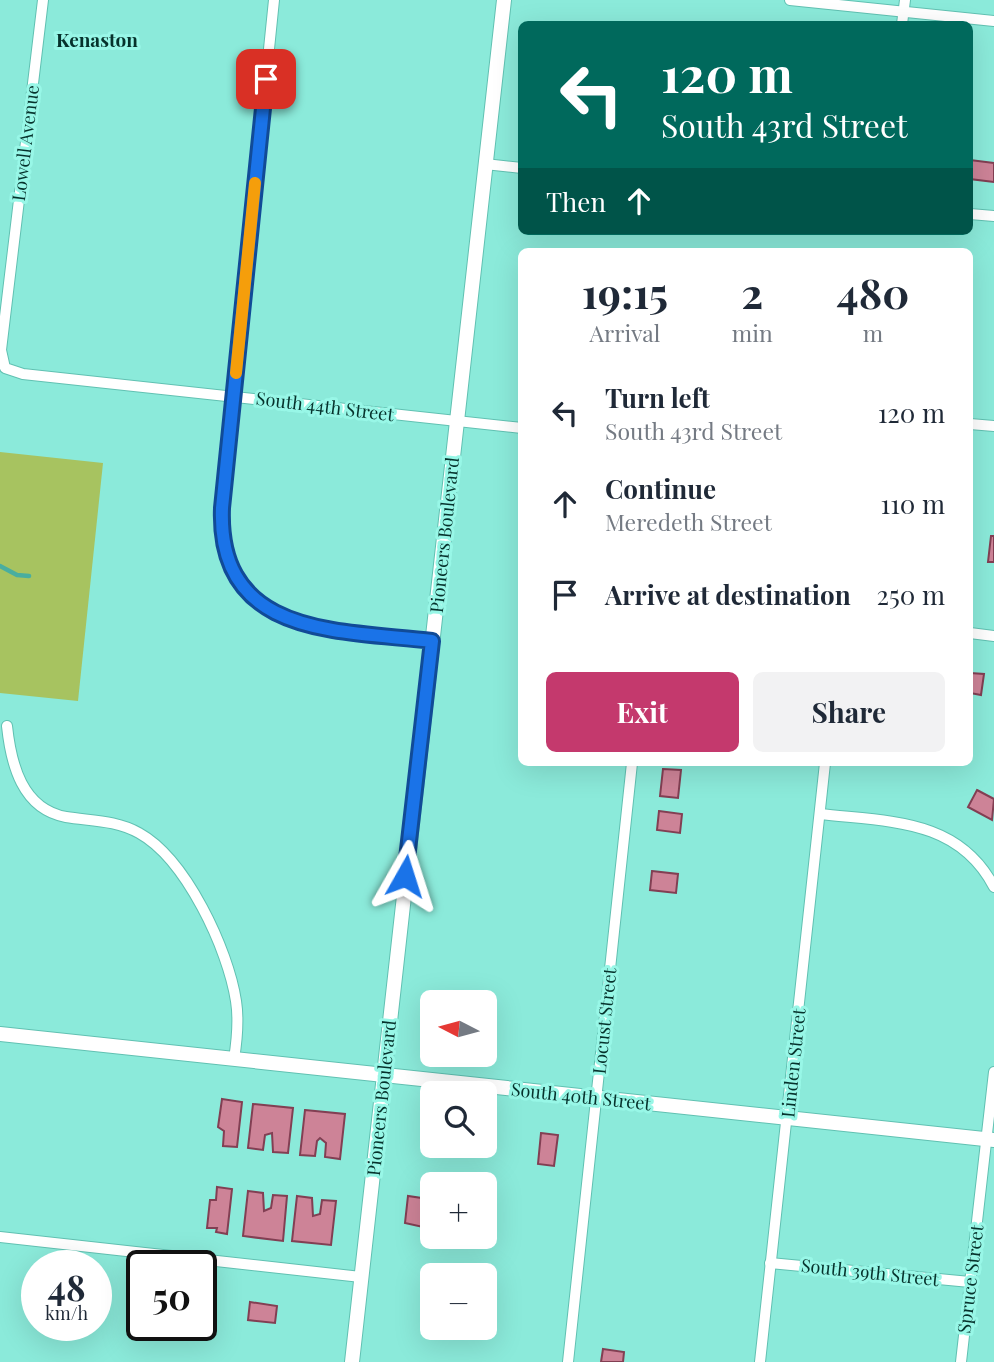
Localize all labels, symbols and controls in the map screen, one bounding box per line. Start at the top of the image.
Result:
district label: Kenaston [56,26,138,52]
text: 120 m [661,40,793,105]
pin [236,49,296,109]
icon: left [546,49,637,140]
icon: arrive [247,60,285,98]
street label: Lowell Avenue [6,84,44,202]
text: South 43rd Street [661,103,908,146]
icon: ahead [620,182,658,220]
text: Then [546,184,606,219]
text: 19:15 [582,264,668,320]
text: 2 [741,264,763,320]
text: 480 [836,264,909,320]
text: Arrival [589,317,660,348]
text: min [732,317,773,348]
text: m [863,317,883,348]
text: Turn left [605,380,710,415]
street label: South 44th Street [255,386,396,426]
icon: left [546,394,584,432]
text: 120 m [878,395,945,430]
text: South 43rd Street [605,415,782,446]
street label: Pioneers Boulevard [424,455,464,614]
text: Continue [605,471,716,506]
icon: ahead [546,485,584,523]
text: 110 m [881,486,945,521]
text: Meredeth Street [605,506,772,537]
icon: arrive [546,576,584,614]
text: Arrive at destination [605,577,851,612]
text: 250 m [877,577,945,612]
button: Exit [546,672,739,752]
button: Share [753,672,945,752]
position arrow [368,839,442,913]
street label: Locust Street [586,966,622,1075]
north arrow [420,990,497,1068]
map controls [420,990,497,1340]
street label: Linden Street [775,1007,811,1119]
street label: Pioneers Boulevard [361,1018,401,1177]
street label: South 40th Street [510,1077,653,1115]
button: search [420,1081,497,1158]
button: + [420,1172,497,1249]
street label: Spruce Street [951,1223,989,1335]
speed limit sign: 50 [126,1250,217,1341]
street label: South 39th Street [800,1253,941,1291]
text: 48 [47,1263,86,1310]
button: − [420,1263,497,1340]
text: km/h [45,1301,88,1325]

